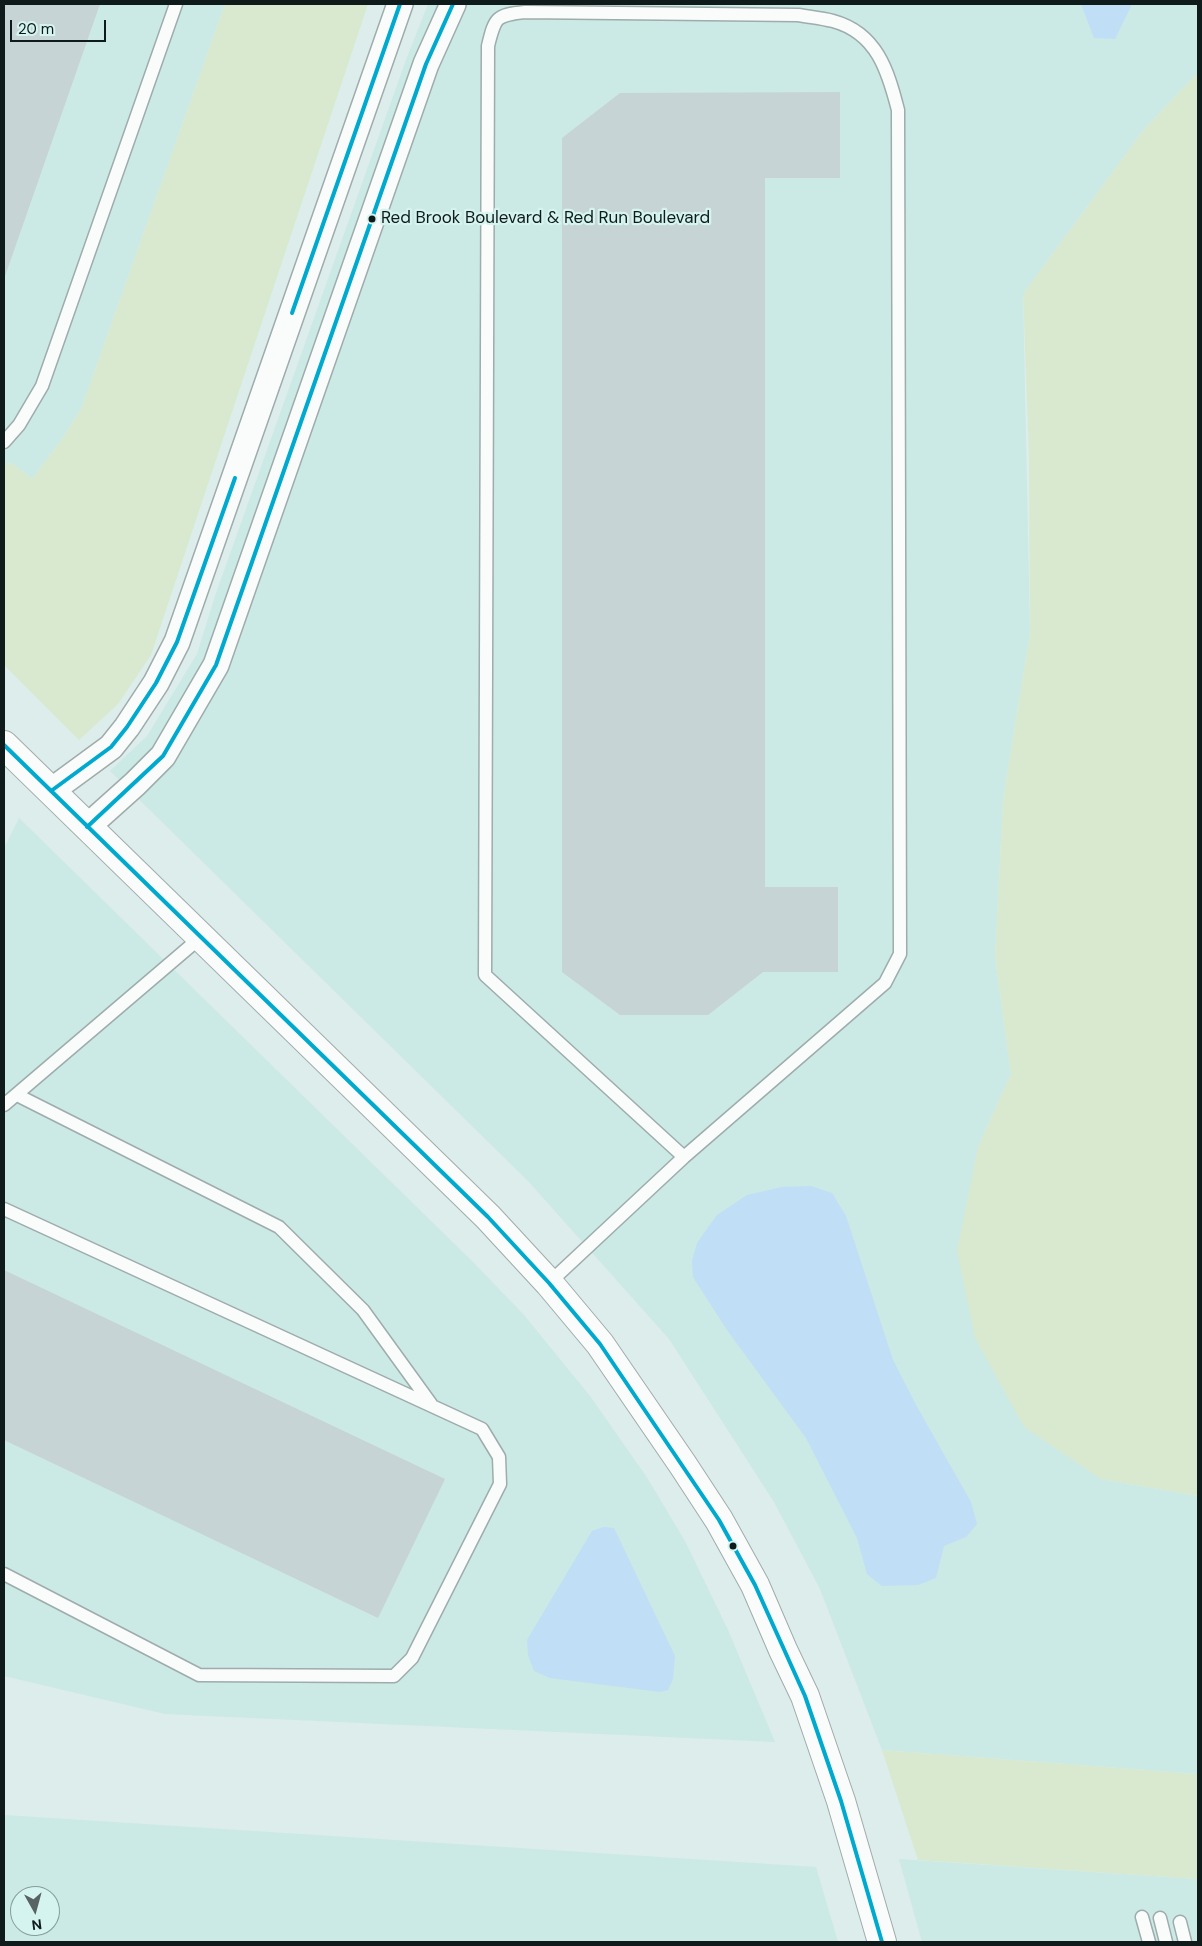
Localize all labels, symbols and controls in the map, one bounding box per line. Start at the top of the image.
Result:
scale bar [12,10,109,42]
text: 20 m [18,19,54,39]
place label: Red Brook Boulevard & Red Run Boulevard [381,209,710,229]
marker: Red Brook Boulevard & Red Run Boulevard [367,214,377,224]
unlabelled marker [728,1541,738,1551]
north arrow [10,1886,60,1936]
text: N [31,1915,43,1934]

